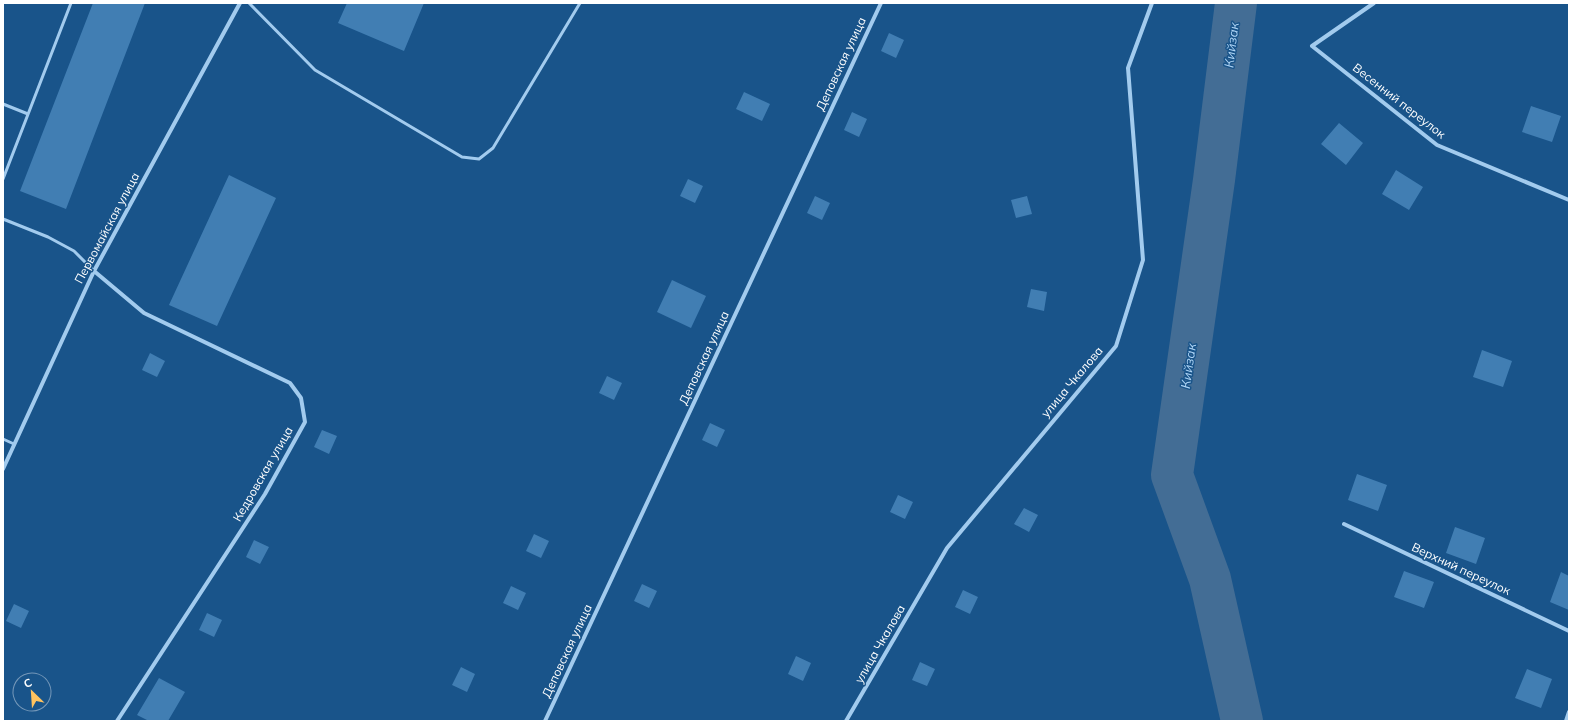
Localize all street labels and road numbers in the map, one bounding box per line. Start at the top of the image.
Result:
street label: Деповская улица [812,15,869,113]
street label: Весенний переулок [1350,60,1449,142]
street label: Первомайская улица [71,170,142,286]
street label: Деповская улица [675,309,732,407]
street label: улица Чкалова [1038,343,1106,420]
street label: Кедровская улица [229,424,296,524]
street label: Верхний переулок [1409,539,1514,598]
street label: Деповская улица [538,602,595,700]
street label: улица Чкалова [851,602,908,686]

